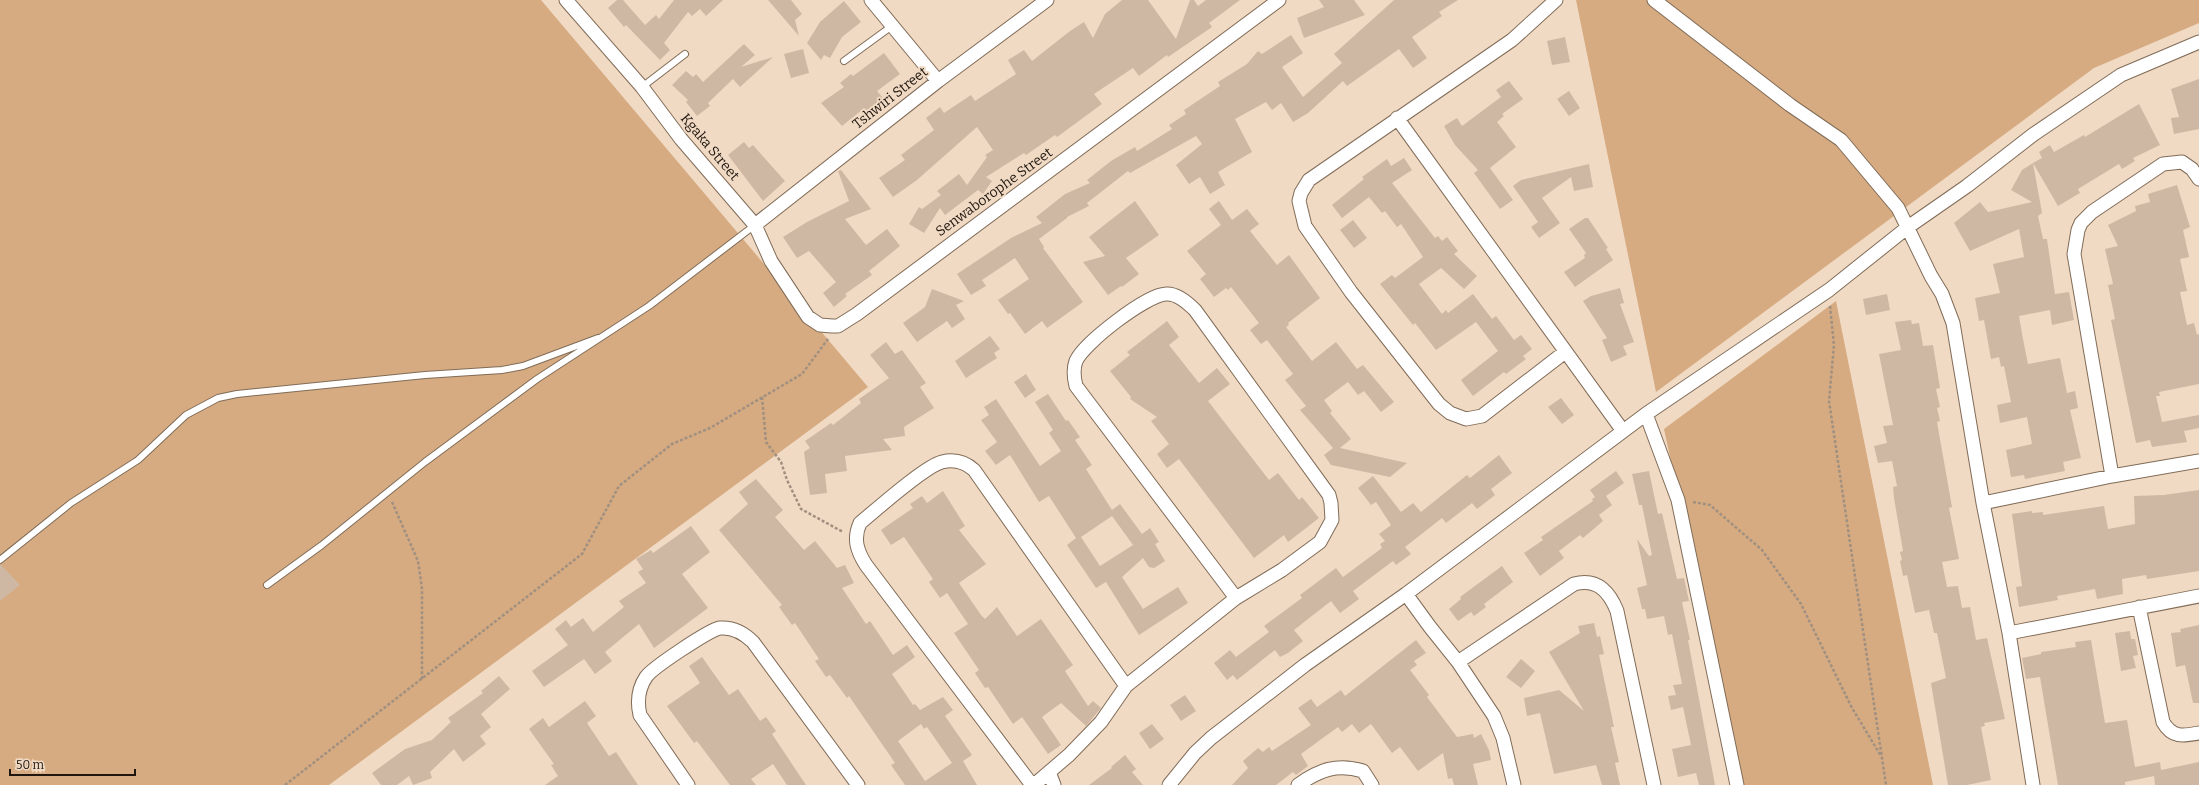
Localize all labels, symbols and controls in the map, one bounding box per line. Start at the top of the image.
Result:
street label: Tshwiri Street [849,63,931,133]
street label: Kgaka Street [677,110,743,184]
street label: Senwaborophe Street [932,144,1056,240]
scale bar [10,751,135,777]
text: 50 m [16,758,45,772]

